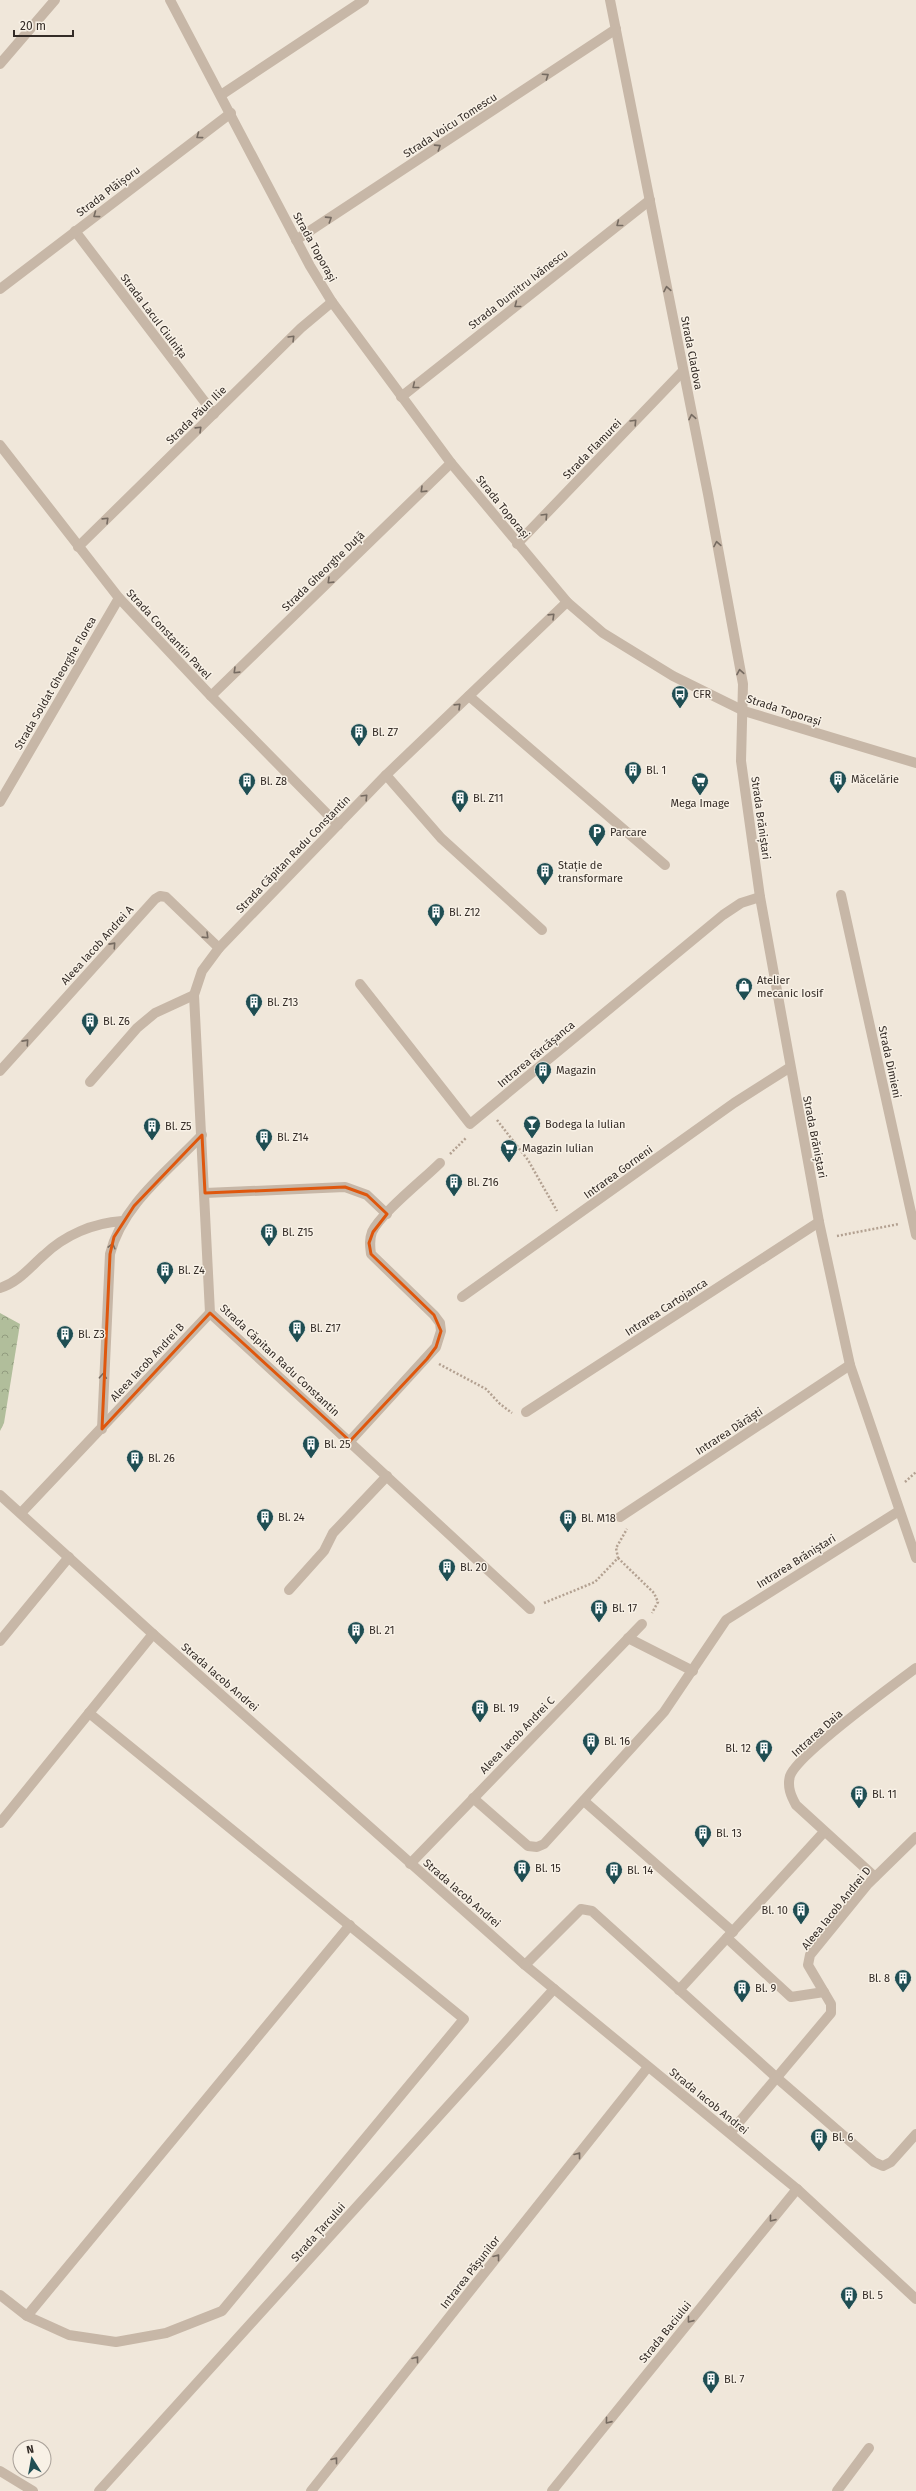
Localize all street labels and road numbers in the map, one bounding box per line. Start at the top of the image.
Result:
street label: Strada Voicu Tomescu [401,90,499,160]
street label: Strada Plăișoru [74,163,143,219]
street label: Strada Toporași [290,210,339,284]
street label: Strada Dumitru Ivănescu [466,247,571,332]
street label: Strada Lacul Ciulnița [118,271,190,361]
street label: Strada Cladova [678,315,705,391]
street label: Strada Păun Ilie [164,383,229,447]
street label: Strada Flamurei [560,417,624,482]
street label: Strada Toporași [473,473,532,542]
street label: Strada Gheorghe Duță [279,529,367,614]
street label: Strada Constantin Pavel [124,587,214,682]
street label: Strada Soldat Gheorghe Florea [12,614,99,752]
street label: Strada Toporași [745,692,823,729]
street label: Strada Brăniștari [748,776,773,860]
street label: Strada Căpitan Radu Constantin [234,793,353,916]
street label: Aleea Iacob Andrei A [58,903,137,988]
street label: Intrarea Fărcășanca [495,1018,577,1090]
street label: Strada Dimieni [876,1025,904,1099]
street label: Strada Brăniștari [800,1095,829,1179]
street label: Intrarea Gorneni [581,1143,655,1202]
street label: Intrarea Cartojanca [623,1276,710,1339]
street label: Strada Căpitan Radu Constantin [217,1302,342,1419]
street label: Aleea Iacob Andrei B [108,1320,187,1404]
street label: Intrarea Dărăști [693,1405,765,1458]
street label: Intrarea Brăniștari [754,1532,838,1591]
street label: Strada Iacob Andrei [179,1640,261,1714]
street label: Aleea Iacob Andrei C [477,1694,557,1776]
street label: Intrarea Daia [789,1707,846,1760]
street label: Strada Iacob Andrei [421,1856,503,1930]
street label: Aleea Iacob Andrei D [799,1864,874,1952]
street label: Strada Iacob Andrei [667,2066,751,2137]
street label: Strada Țarcului [289,2200,349,2265]
street label: Intrarea Pășunilor [438,2233,503,2311]
street label: Strada Baciului [637,2299,694,2366]

